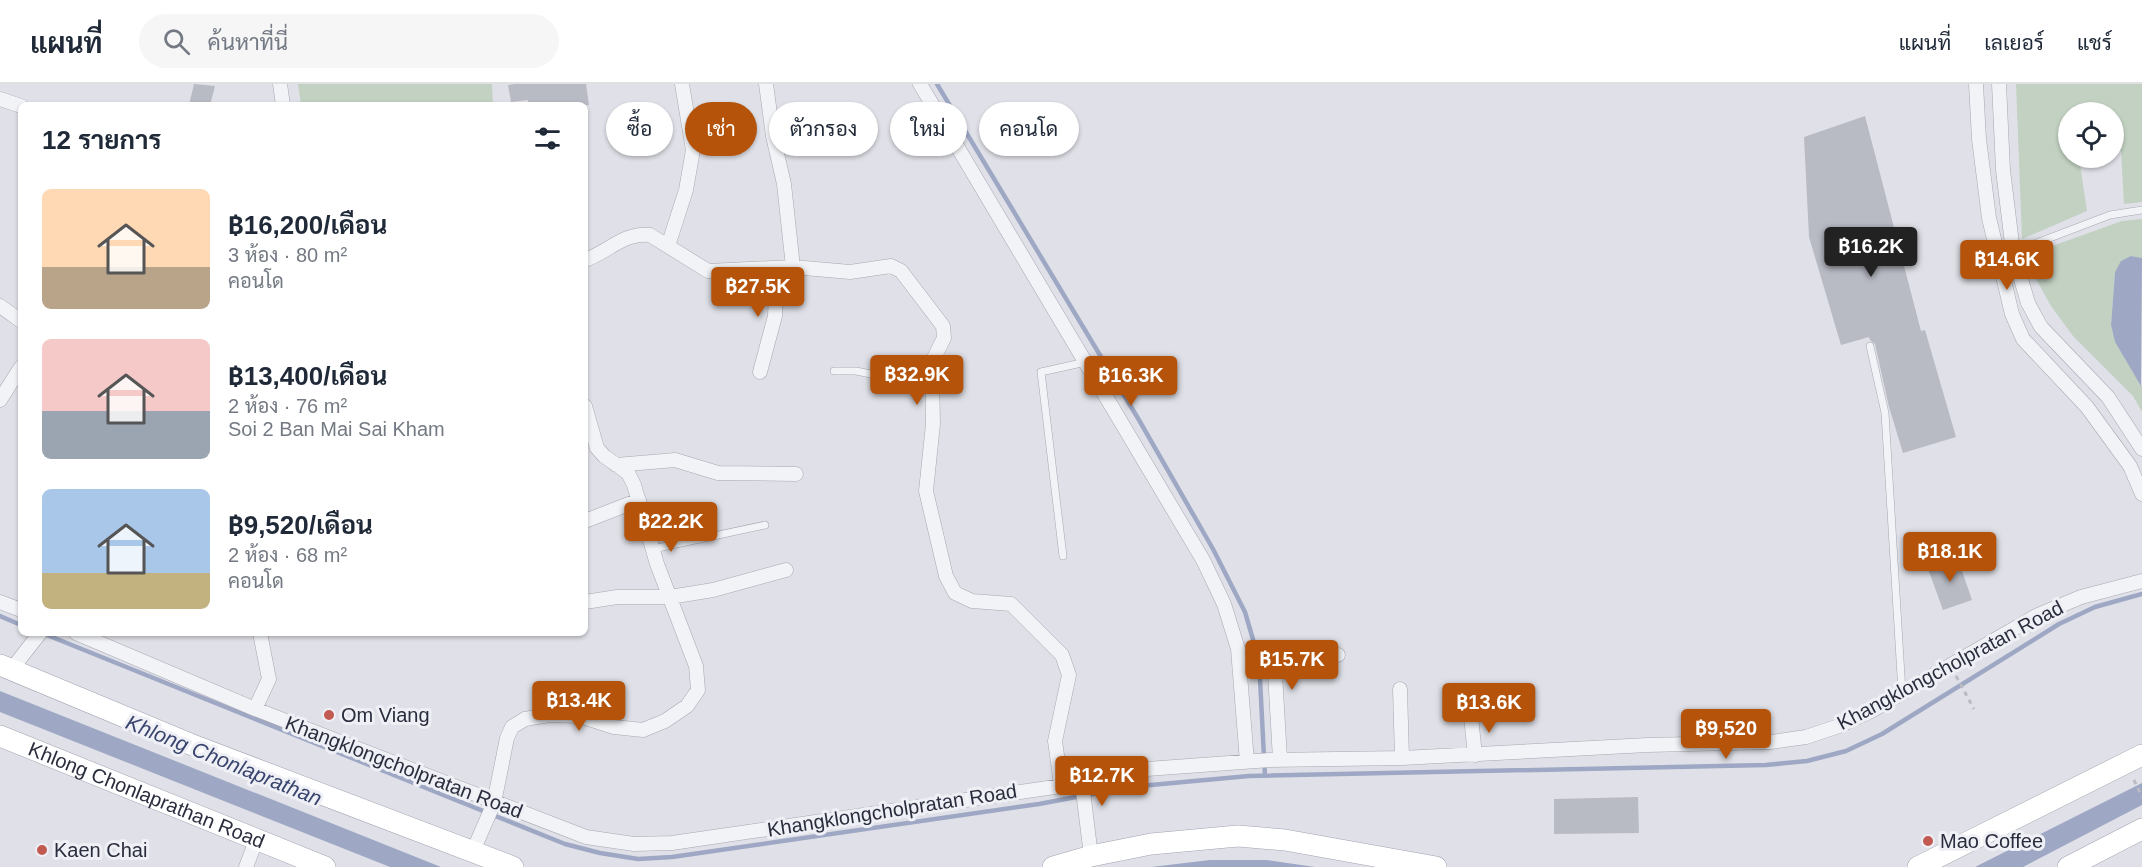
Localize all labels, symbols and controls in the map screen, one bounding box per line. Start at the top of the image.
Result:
search box [139,14,559,68]
icon: search [160,25,193,58]
text: แผนที่ [30,28,103,59]
text: ค้นหาที่นี่ [208,30,288,55]
text: แผนที่ [1899,31,1951,54]
text: เลเยอร์ [1984,31,2044,54]
text: แชร์ [2077,31,2112,54]
chip: ซื้อ [606,102,673,156]
chip: เช่า [685,102,757,156]
chip: ตัวกรอง [769,102,878,156]
chip: ใหม่ [890,102,967,156]
chip: คอนโด [979,102,1079,156]
map controls [2058,102,2124,168]
button: locate [2058,102,2124,168]
icon: filters [531,122,564,155]
text: 12 รายการ [42,125,161,155]
text: ฿16,200/เดือน [228,210,387,240]
icon: home [90,213,162,285]
pin: ฿16.2K [1822,227,1920,278]
text: ฿16.2K [1838,235,1904,257]
pin: ฿14.6K [1958,240,2056,291]
text: 3 ห้อง · 80 m² [228,244,347,266]
text: ฿14.6K [1974,248,2040,270]
pin: ฿27.5K [709,267,807,318]
text: คอนโด [228,270,284,292]
text: ฿27.5K [725,275,791,297]
pin: ฿32.9K [868,355,966,406]
pin: ฿16.3K [1082,356,1180,407]
text: ฿13,400/เดือน [228,361,387,391]
icon: home [90,363,162,435]
text: ฿32.9K [884,363,950,385]
text: ฿16.3K [1098,364,1164,386]
text: 2 ห้อง · 76 m² [228,395,347,417]
text: Soi 2 Ban Mai Sai Kham [228,418,445,440]
pin: ฿22.2K [622,502,720,553]
text: ฿9,520/เดือน [228,510,373,540]
text: ฿22.2K [638,510,704,532]
icon: home [90,513,162,585]
pin: ฿18.1K [1901,532,1999,583]
text: ฿18.1K [1917,540,1983,562]
text: 2 ห้อง · 68 m² [228,544,347,566]
text: คอนโด [228,570,284,592]
street label: Khangklongcholpratan Road [1833,596,2067,734]
pin: ฿15.7K [1243,640,1341,691]
text: ฿15.7K [1259,648,1325,670]
pin: ฿13.4K [530,681,628,732]
pin: ฿13.6K [1440,683,1538,734]
text: ฿13.4K [546,689,612,711]
text: ฿13.6K [1456,691,1522,713]
place label: Om Viang [341,704,430,726]
marker: Om Viang [322,708,336,722]
pin: ฿9,520 [1677,709,1775,760]
water label: Khlong Chonlaprathan [123,710,325,810]
street label: Khangklongcholpratan Road [282,712,526,822]
text: ฿9,520 [1695,717,1757,739]
street label: Khlong Chonlaprathan Road [25,738,268,852]
pin: ฿12.7K [1053,756,1151,807]
text: ฿12.7K [1069,764,1135,786]
street label: Khangklongcholpratan Road [766,779,1018,841]
place label: Mao Coffee [1940,830,2043,852]
marker: Mao Coffee [1921,834,1935,848]
place label: Kaen Chai [54,839,147,861]
marker: Kaen Chai [35,843,49,857]

